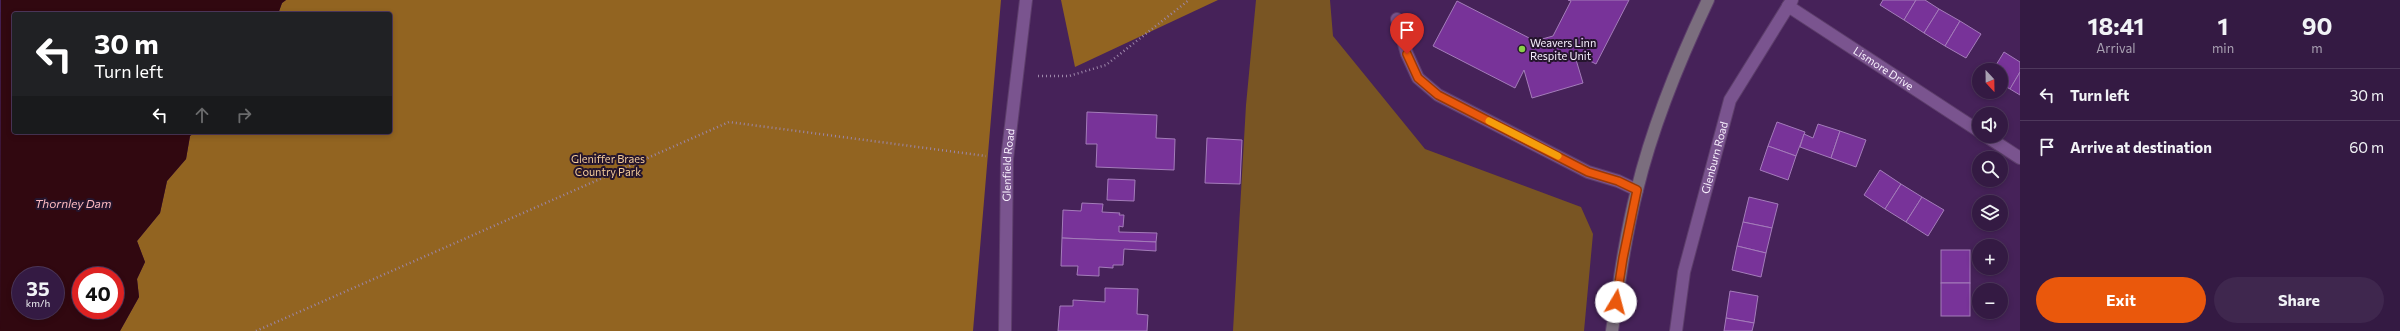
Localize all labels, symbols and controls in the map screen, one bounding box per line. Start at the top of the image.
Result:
text: 18:41 [2088,11,2144,40]
text: 1 [2218,11,2228,40]
text: 90 [2302,11,2332,40]
pin [1390,13,1424,54]
icon: arrive [1396,19,1418,41]
text: 30 m [94,26,159,60]
icon: left [28,28,80,80]
place label: Weavers Linn Respite Unit [1530,36,1596,62]
text: Arrival [2096,40,2136,56]
text: min [2212,40,2234,56]
text: m [2311,40,2323,56]
marker: Weavers Linn Respite Unit [1517,44,1527,54]
street label: Lismore Drive [1851,44,1916,92]
text: Turn left [94,60,163,82]
north arrow [1972,63,2008,99]
map controls [1972,63,2008,319]
icon: left [2036,84,2058,106]
text: Turn left [2070,86,2129,104]
text: 30 m [2350,86,2384,104]
icon: left [149,104,171,126]
icon: ahead [191,104,213,126]
icon: right [233,104,255,126]
button: sound [1972,107,2008,143]
street label: Glenburn Road [1698,120,1730,195]
street label: Glenfield Road [1000,128,1017,202]
icon: arrive [2036,136,2058,158]
text: Arrive at destination [2070,138,2212,156]
text: 60 m [2349,138,2384,156]
button: search [1972,151,2008,187]
park label: Gleniffer Braes Country Park [571,152,645,178]
button: layers [1972,195,2008,231]
water label: Thornley Dam [35,196,111,210]
button: + [1972,239,2008,275]
speed limit sign: 40 [72,267,124,319]
text: 35 [26,276,50,300]
button: Exit [2036,277,2206,323]
button: Share [2214,277,2384,323]
position arrow [1595,281,1637,323]
button: − [1972,283,2008,319]
text: km/h [26,297,50,309]

